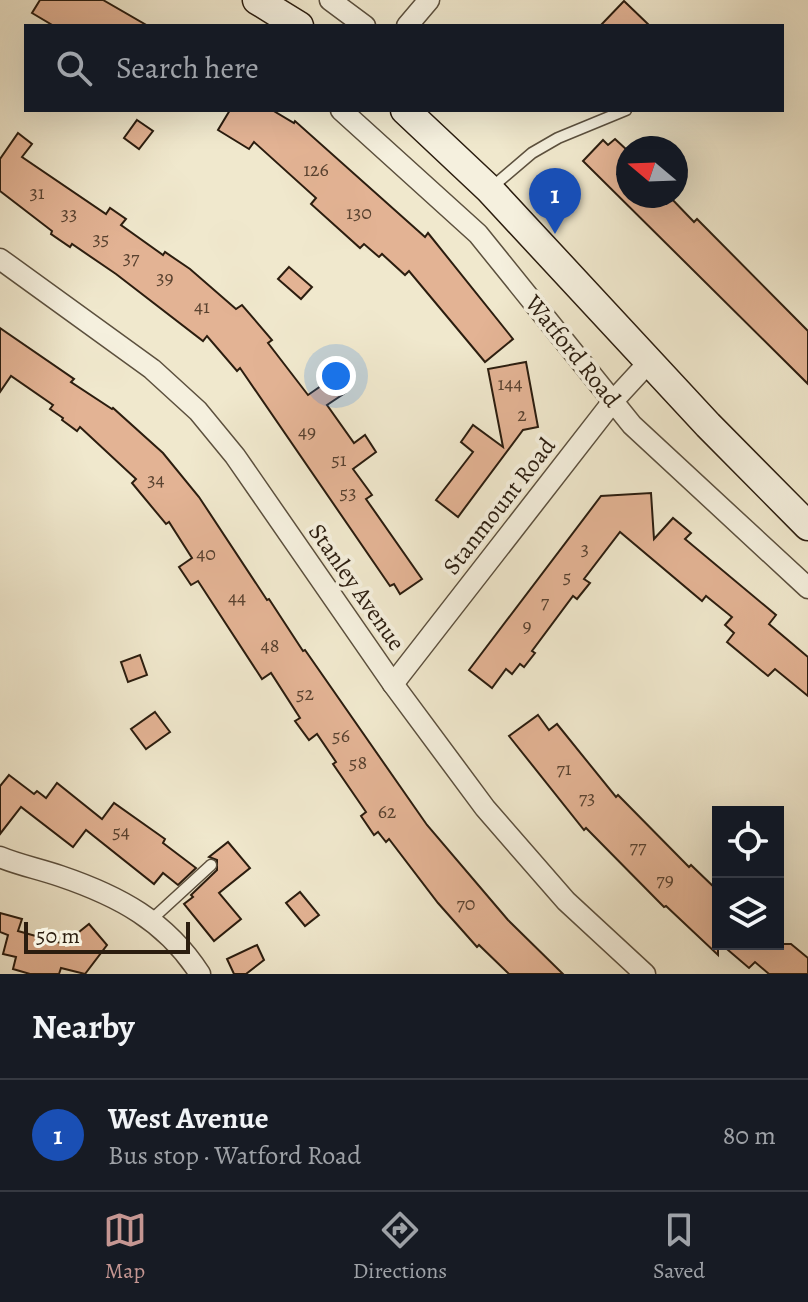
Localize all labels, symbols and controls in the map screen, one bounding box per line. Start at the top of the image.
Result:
search box [24,24,784,112]
icon: search [52,46,96,90]
text: Search here [116,48,259,88]
north arrow [616,136,688,208]
house number: 126 [303,156,329,183]
pin: 1 [529,168,581,234]
house number: 31 [29,179,45,206]
house number: 130 [346,199,372,226]
house number: 33 [61,200,77,227]
house number: 35 [93,225,109,252]
house number: 37 [123,244,140,271]
house number: 39 [156,264,174,291]
street label: Watford Road [517,287,628,414]
house number: 41 [194,293,210,320]
your location [316,356,356,396]
house number: 144 [498,370,522,397]
house number: 2 [517,401,527,428]
house number: 49 [298,418,316,445]
street label: Stanmount Road [435,431,563,581]
house number: 51 [331,446,347,473]
house number: 34 [147,466,165,493]
house number: 53 [340,479,356,506]
street label: Stanley Avenue [301,517,413,657]
house number: 3 [581,535,589,562]
house number: 40 [196,540,216,567]
house number: 5 [563,563,571,590]
house number: 44 [228,584,246,611]
house number: 7 [541,588,550,615]
house number: 9 [522,612,532,639]
house number: 48 [261,632,279,659]
house number: 52 [296,680,315,707]
house number: 56 [332,722,350,749]
house number: 58 [349,749,367,776]
house number: 71 [556,755,572,782]
house number: 73 [579,784,595,811]
house number: 62 [378,798,397,825]
map controls [712,806,784,950]
button: locate [712,806,784,878]
house number: 54 [112,818,130,845]
house number: 77 [630,833,647,860]
house number: 79 [656,866,674,893]
button: layers [712,878,784,950]
house number: 70 [456,890,476,917]
scale bar [24,918,190,954]
text: 50 m [36,921,80,951]
text: Nearby [32,1003,135,1050]
text: West Avenue [108,1098,269,1138]
text: 1 [53,1118,63,1153]
text: 80 m [723,1118,776,1153]
text: Bus stop · Watford Road [108,1138,361,1173]
tab: Map [103,1208,147,1286]
tab: Directions [353,1208,447,1286]
tab: Saved [653,1208,705,1286]

